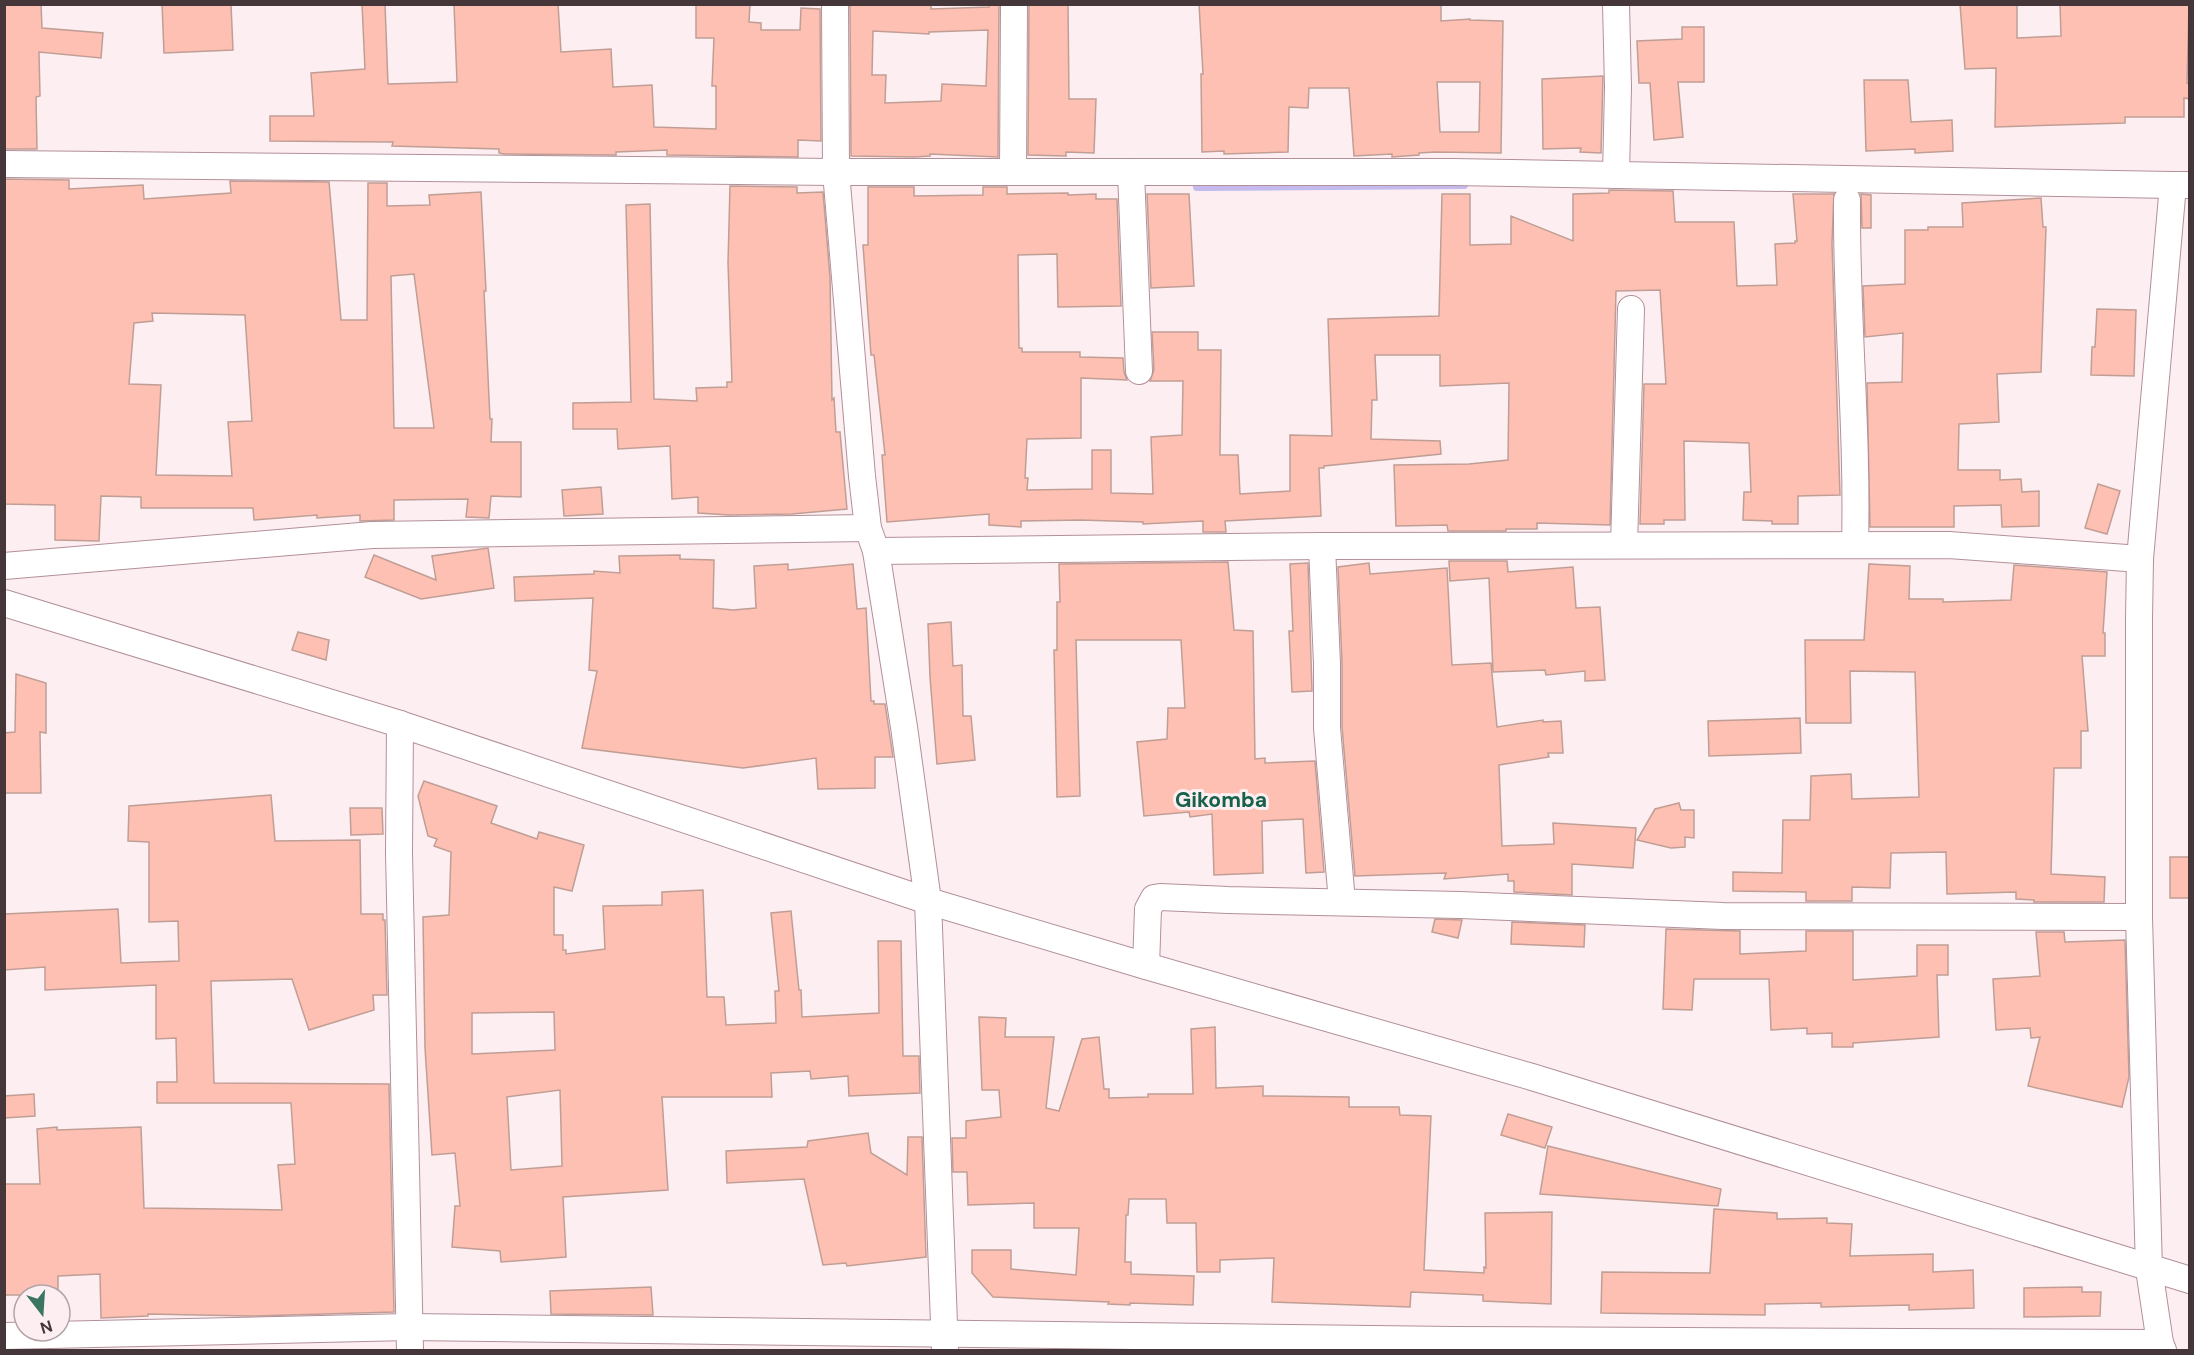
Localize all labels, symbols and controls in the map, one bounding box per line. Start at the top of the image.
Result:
district label: Gikomba [1175,786,1267,814]
north arrow [12,1283,72,1343]
text: N [38,1315,55,1339]

